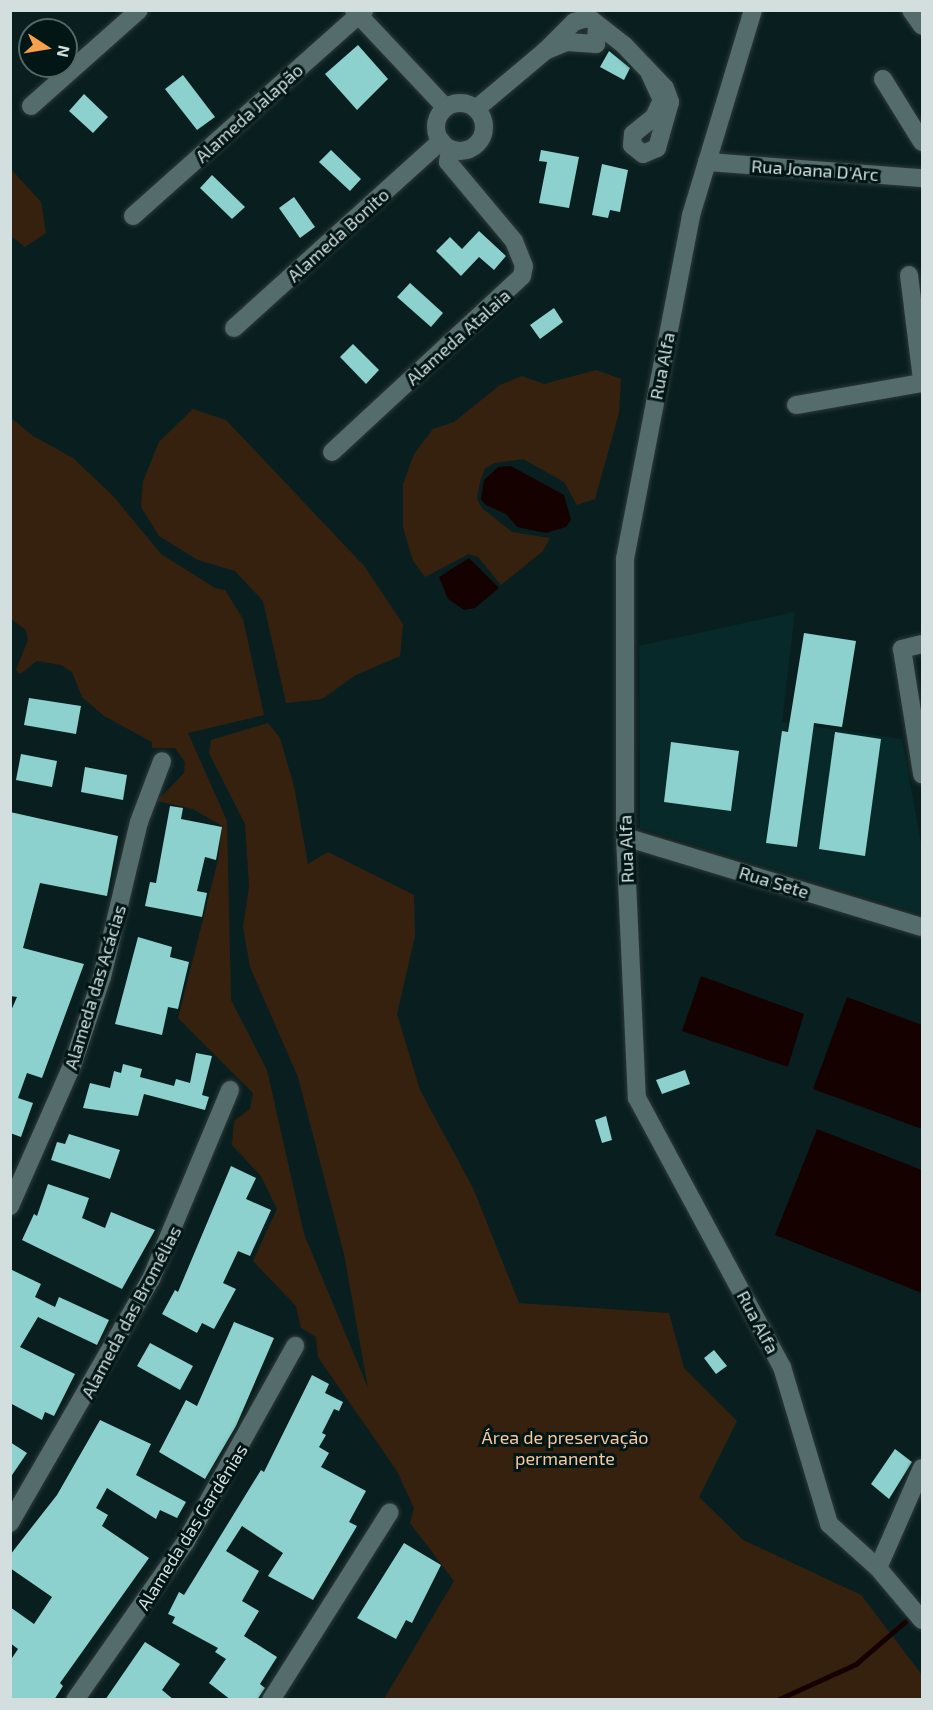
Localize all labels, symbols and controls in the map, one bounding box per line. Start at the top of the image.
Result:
north arrow [18,18,78,78]
text: N [54,44,75,59]
street label: Alameda Jalapão [191,59,307,167]
street label: Rua Joana D'Arc [750,155,880,185]
street label: Alameda Bonito [283,184,393,286]
street label: Alameda Atalaia [401,284,515,390]
street label: Rua Alfa [645,330,679,402]
street label: Rua Alfa [614,814,638,884]
street label: Rua Sete [737,861,811,903]
street label: Alameda das Acácias [60,902,130,1072]
street label: Alameda das Bromélias [76,1222,186,1402]
street label: Rua Alfa [732,1287,784,1357]
park label: Área de preservação permanente [481,1427,649,1470]
street label: Alameda das Gardênias [132,1440,252,1614]

